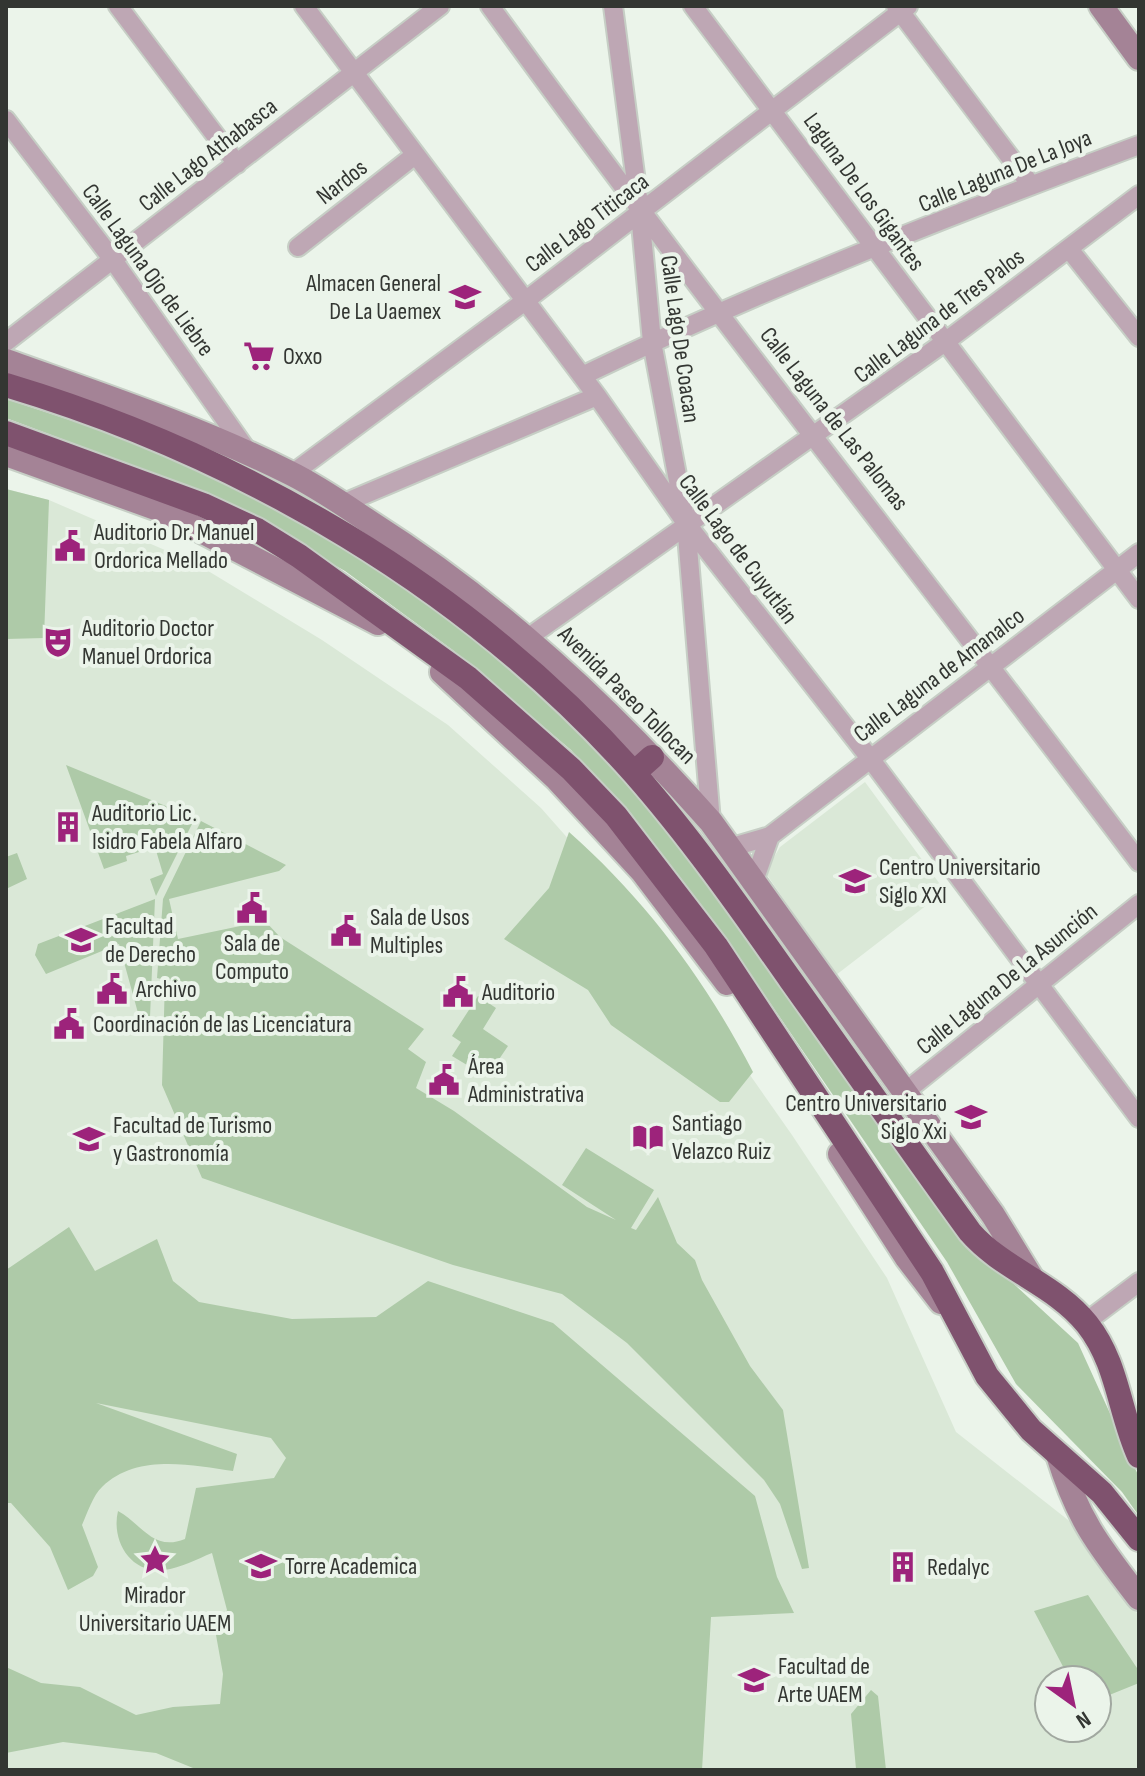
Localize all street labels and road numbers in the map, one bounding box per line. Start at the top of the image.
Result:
street label: Calle Lago Athabasca [133,92,283,218]
street label: Laguna De Los Gigantes [797,107,931,277]
street label: Calle Laguna De La Joya [914,123,1096,219]
street label: Nardos [311,153,373,211]
street label: Calle Lago Titicaca [519,167,655,279]
street label: Calle Laguna Ojo de Liebre [76,178,220,362]
street label: Calle Laguna de Tres Palos [848,242,1030,390]
street label: Calle Lago De Coacan [654,253,706,425]
street label: Calle Laguna de Las Palomas [753,322,915,516]
street label: Calle Lago de Cuyutlán [672,468,804,630]
street label: Calle Laguna de Amanalco [848,601,1030,749]
street label: Avenida Paseo Tollocan [551,619,702,770]
street label: Calle Laguna De La Asunción [911,897,1103,1061]

